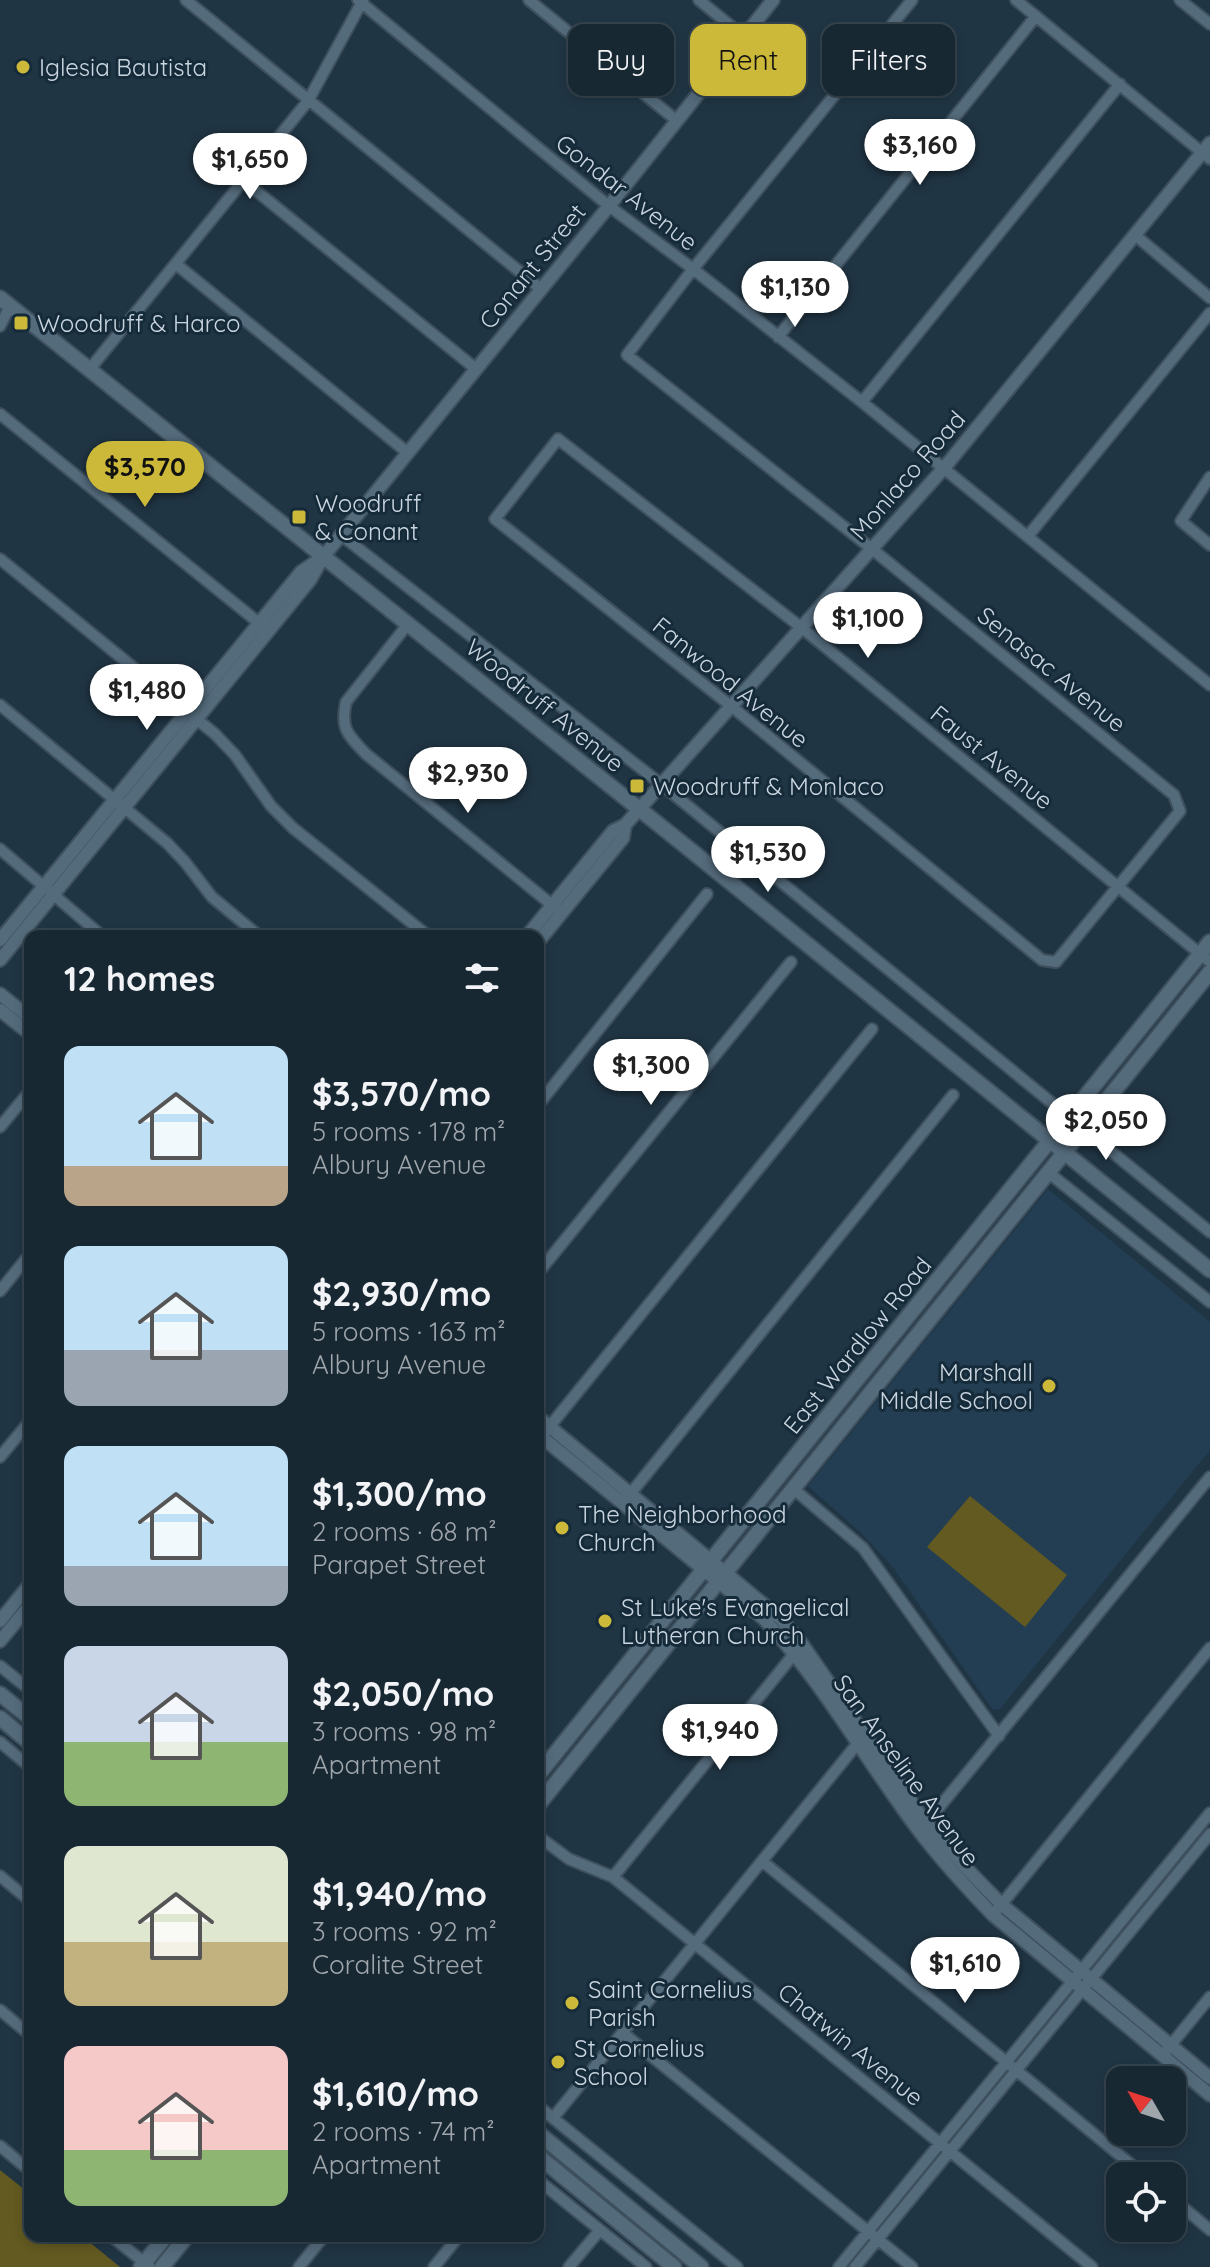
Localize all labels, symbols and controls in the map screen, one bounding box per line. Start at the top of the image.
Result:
chip: Buy [568,24,674,96]
chip: Rent [690,24,806,96]
chip: Filters [822,24,955,96]
place label: Iglesia Bautista [39,52,207,82]
marker: Iglesia Bautista [14,58,32,76]
pin: $3,160 [855,119,985,187]
street label: Gondar Avenue [550,127,704,257]
text: $3,160 [882,128,958,161]
pin: $1,650 [185,133,315,201]
text: $1,650 [211,142,289,175]
street label: Conant Street [472,197,592,335]
pin: $1,130 [730,261,860,329]
text: $1,130 [759,270,831,303]
place label: Woodruff & Harco [37,308,240,338]
marker: Woodruff & Harco [12,314,30,332]
street label: Monlaco Road [843,404,971,546]
pin: $3,570 [80,441,210,509]
text: $3,570 [104,450,186,483]
place label: Woodruff & Conant [315,488,422,546]
marker: Woodruff & Conant [290,508,308,526]
pin: $1,100 [803,592,933,660]
street label: Senasac Avenue [972,600,1132,738]
text: $1,100 [831,601,905,634]
street label: Fanwood Avenue [647,610,815,754]
street label: Woodruff Avenue [460,632,630,778]
pin: $1,480 [82,664,212,732]
text: $1,480 [108,673,186,706]
street label: Faust Avenue [925,698,1059,816]
pin: $2,930 [403,747,533,815]
text: $2,930 [427,756,509,789]
place label: Woodruff & Monlaco [653,771,884,801]
marker: Woodruff & Monlaco [628,777,646,795]
pin: $1,530 [703,826,833,894]
text: $1,530 [729,835,807,868]
icon: filters [460,956,504,1000]
text: 12 homes [64,957,215,1000]
pin: $1,300 [586,1039,716,1107]
text: $1,300 [612,1048,690,1081]
text: $3,570/mo [312,1072,491,1115]
icon: home [128,1078,224,1174]
pin: $2,050 [1041,1094,1171,1162]
text: $2,050 [1064,1103,1148,1136]
text: 5 rooms · 178 m² [312,1115,505,1148]
text: Albury Avenue [312,1148,486,1181]
street label: East Wardlow Road [776,1251,938,1439]
text: $2,930/mo [312,1272,491,1315]
icon: home [128,1278,224,1374]
text: 5 rooms · 163 m² [312,1315,506,1348]
text: Albury Avenue [312,1348,486,1381]
place label: Marshall Middle School [879,1357,1033,1415]
marker: Marshall Middle School [1040,1377,1058,1395]
text: $1,300/mo [312,1472,487,1515]
icon: home [128,1478,224,1574]
place label: The Neighborhood Church [578,1499,786,1557]
text: 2 rooms · 68 m² [312,1515,497,1548]
marker: The Neighborhood Church [553,1519,571,1537]
text: Parapet Street [312,1548,486,1581]
place label: St Luke's Evangelical Lutheran Church [621,1592,849,1650]
marker: St Luke's Evangelical Lutheran Church [596,1612,614,1630]
street label: San Anseline Avenue [827,1668,987,1872]
text: $2,050/mo [312,1672,494,1715]
icon: home [128,1678,224,1774]
pin: $1,940 [655,1704,785,1772]
text: $1,940 [681,1713,759,1746]
text: 3 rooms · 98 m² [312,1715,496,1748]
text: Apartment [312,1748,441,1781]
text: $1,940/mo [312,1872,487,1915]
icon: home [128,1878,224,1974]
text: 3 rooms · 92 m² [312,1915,497,1948]
pin: $1,610 [900,1937,1030,2005]
text: $1,610 [929,1946,1001,1979]
text: Coralite Street [312,1948,483,1981]
place label: Saint Cornelius Parish [588,1974,752,2032]
street label: Chatwin Avenue [772,1976,930,2112]
marker: Saint Cornelius Parish [563,1994,581,2012]
place label: St Cornelius School [574,2033,705,2091]
marker: St Cornelius School [549,2053,567,2071]
north arrow [1106,2066,1186,2146]
map controls [1106,2066,1186,2242]
text: $1,610/mo [312,2072,479,2115]
icon: home [128,2078,224,2174]
text: 2 rooms · 74 m² [312,2115,495,2148]
text: Apartment [312,2148,441,2181]
button: locate [1106,2162,1186,2242]

